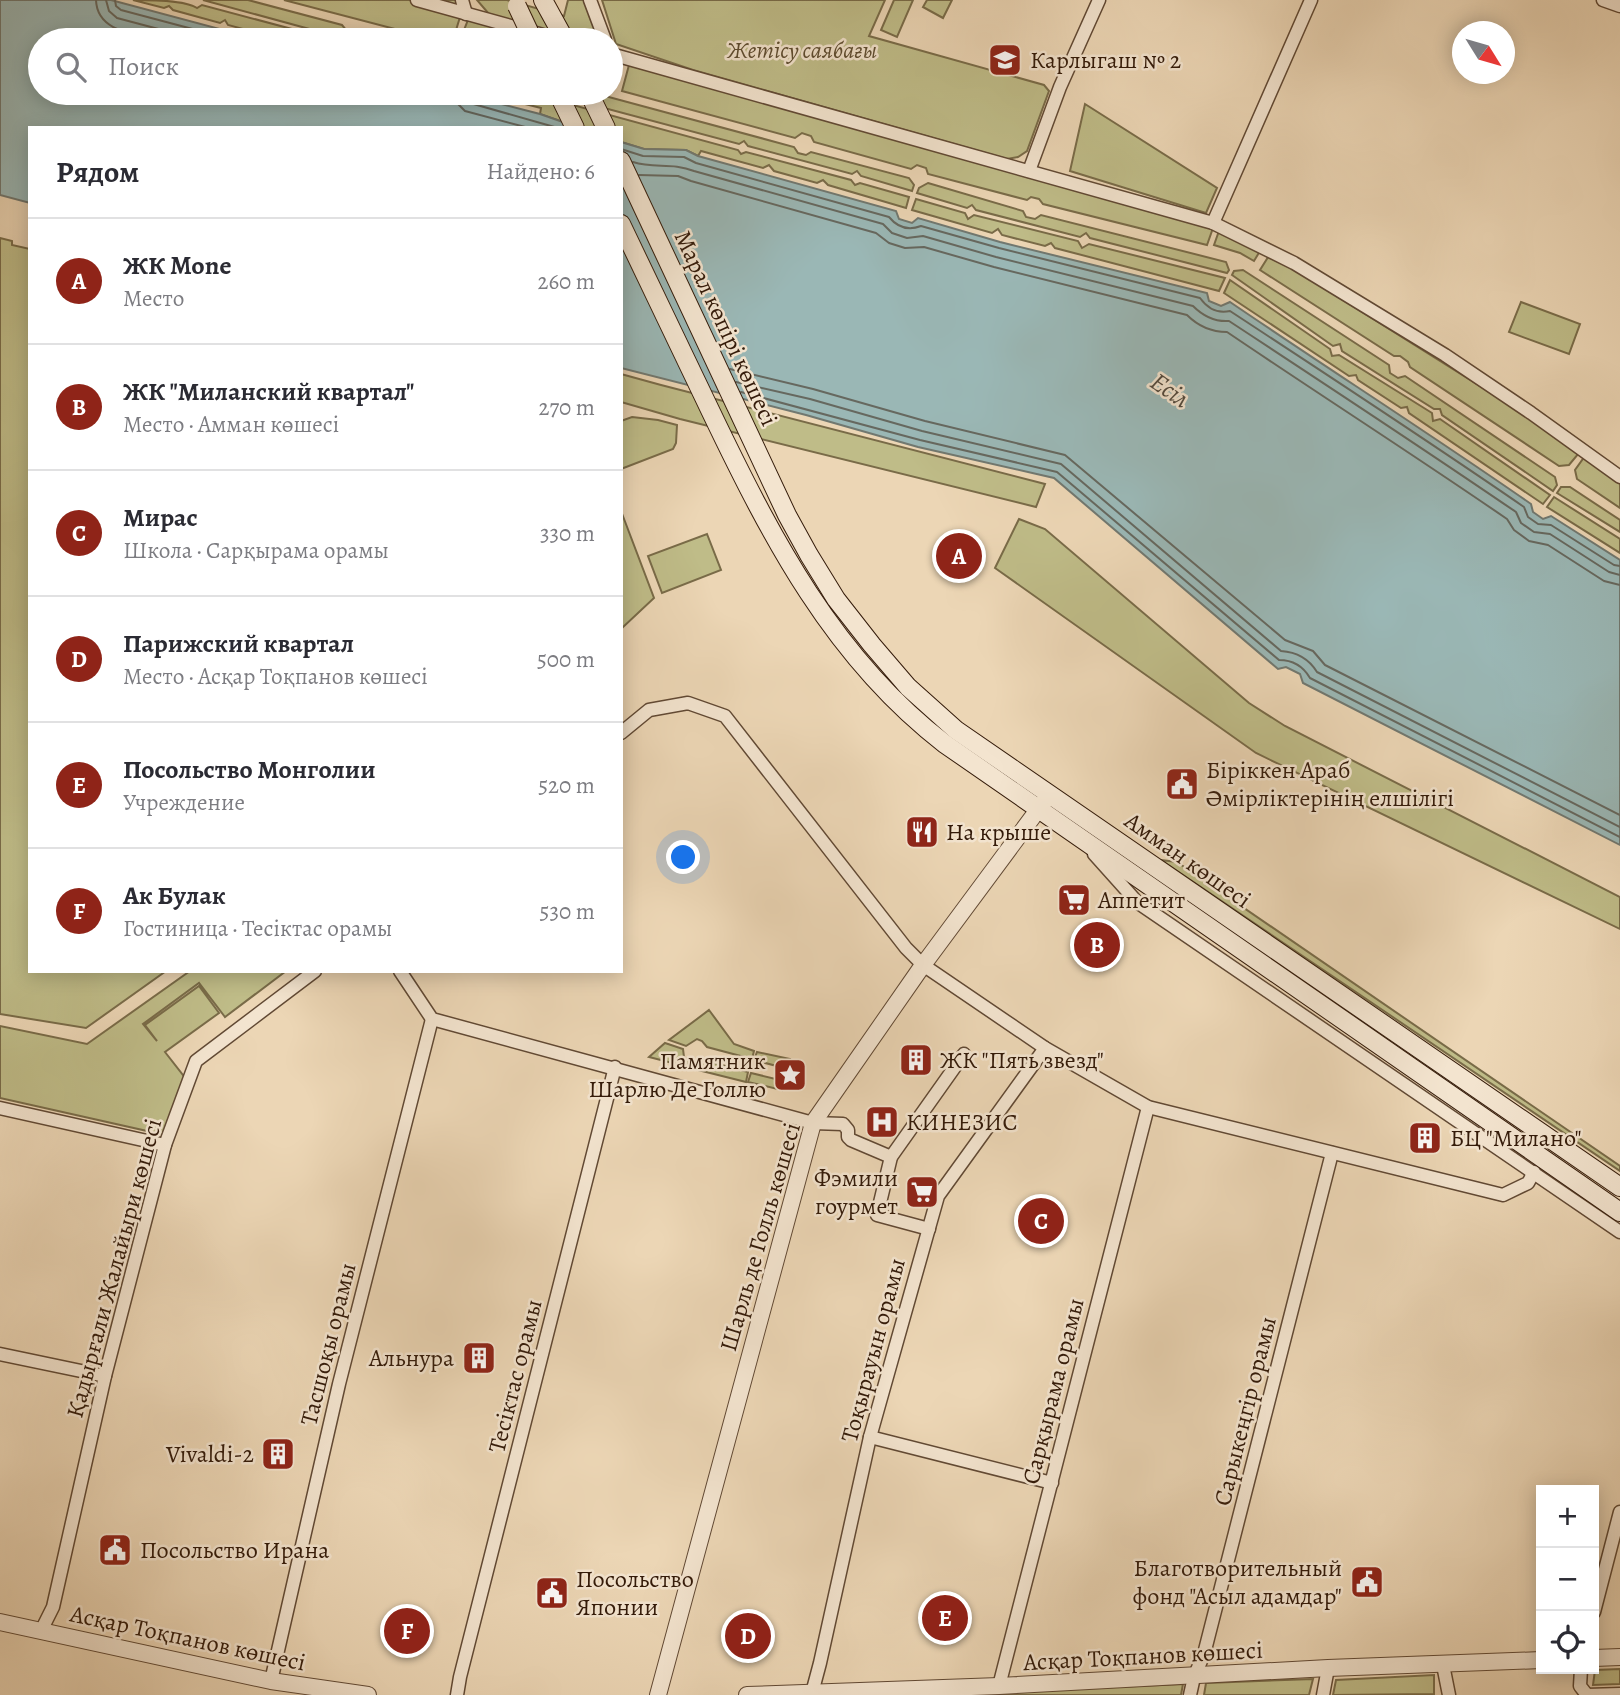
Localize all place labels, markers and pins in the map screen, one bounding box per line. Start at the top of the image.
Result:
school or university icon: Карлыгаш № 2 [986,41,1024,79]
place label: Карлыгаш № 2 [1030,44,1181,76]
pin: A [936,530,982,582]
place label: Біріккен Араб Әмірліктерінің елшілігі [1206,754,1454,814]
public building icon: Біріккен Араб Әмірліктерінің елшілігі [1163,765,1201,803]
restaurant icon: На крыше [903,813,941,851]
place label: На крыше [946,816,1051,848]
supermarket icon: Аппетит [1055,881,1093,919]
place label: Аппетит [1097,884,1185,916]
pin: B [1074,919,1120,971]
building icon: ЖК "Пять звезд" [897,1041,935,1079]
place label: ЖК "Пять звезд" [940,1044,1104,1076]
place label: Памятник Шарлю Де Голлю [588,1045,766,1105]
place icon: Памятник Шарлю Де Голлю [771,1056,809,1094]
hospital icon: КИНЕЗИС [863,1103,901,1141]
place label: КИНЕЗИС [906,1106,1017,1138]
building icon: БЦ "Милано" [1406,1119,1444,1157]
place label: БЦ "Милано" [1450,1122,1582,1154]
place label: Фэмили гоурмет [814,1162,898,1222]
supermarket icon: Фэмили гоурмет [903,1173,941,1211]
pin: C [1018,1195,1064,1247]
building icon: Альнура [460,1339,498,1377]
place label: Альнура [368,1342,454,1374]
building icon: Vivaldi-2 [259,1435,297,1473]
place label: Vivaldi-2 [165,1438,254,1470]
public building icon: Посольство Ирана [96,1531,134,1569]
place label: Посольство Ирана [140,1534,329,1566]
place label: Благотворительный фонд "Асыл адамдар" [1133,1552,1342,1612]
place label: Посольство Японии [576,1563,694,1623]
public building icon: Благотворительный фонд "Асыл адамдар" [1348,1563,1386,1601]
public building icon: Посольство Японии [533,1574,571,1612]
pin: E [922,1592,968,1644]
pin: F [384,1605,430,1657]
pin: D [725,1610,771,1662]

